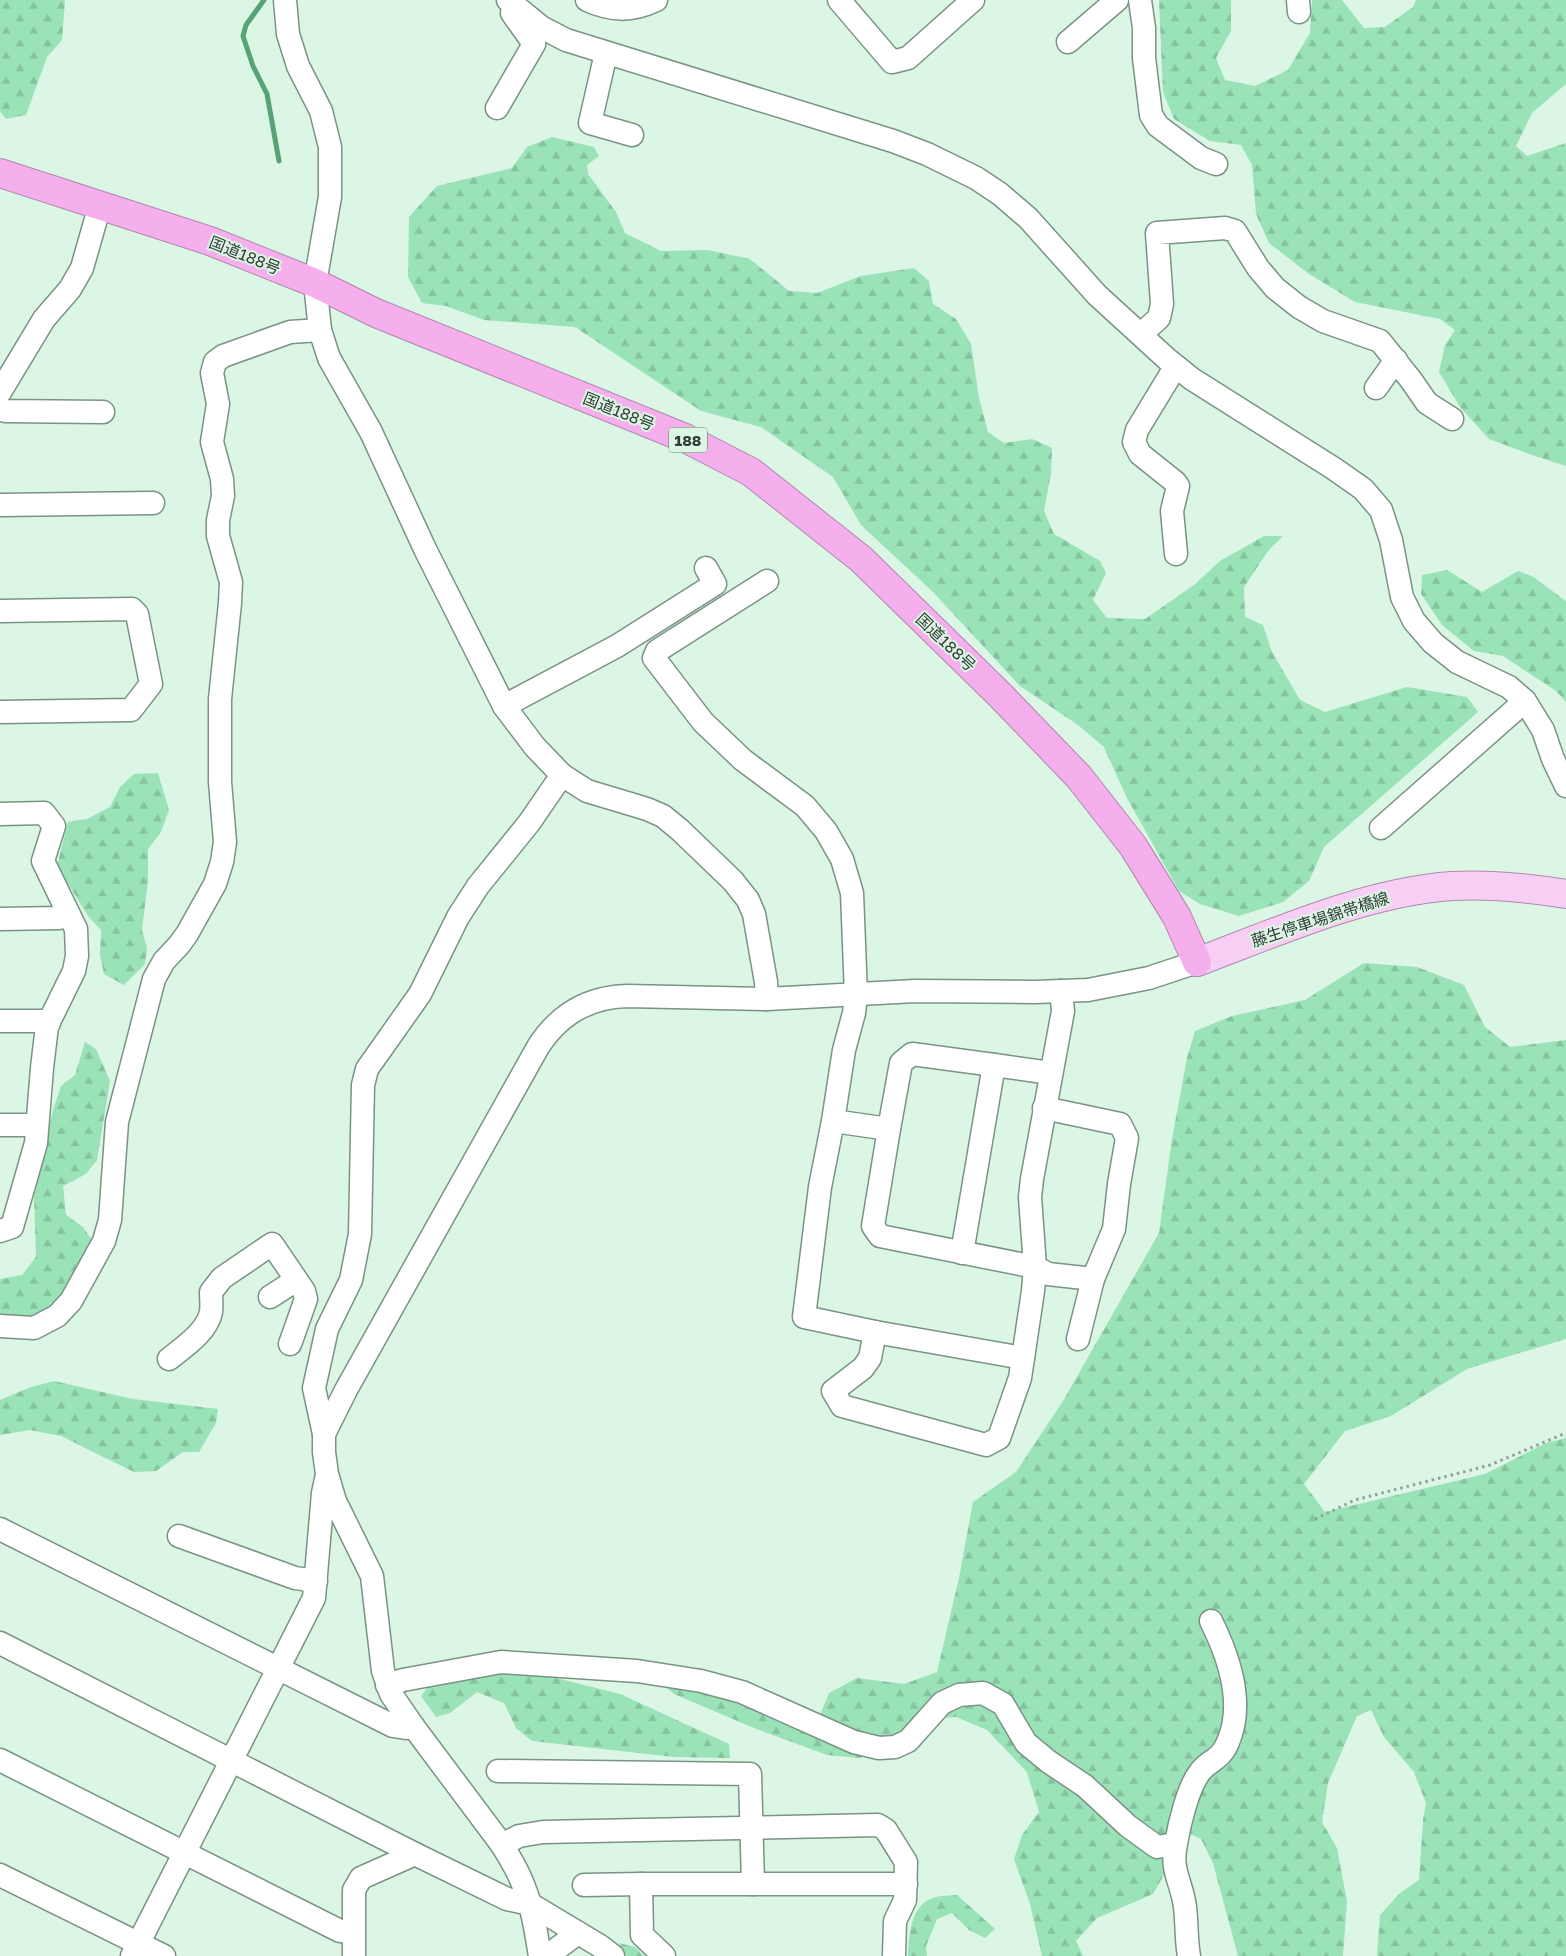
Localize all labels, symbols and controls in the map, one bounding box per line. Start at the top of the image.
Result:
street label: 国道188号 [206,232,284,278]
street label: 国道188号 [580,388,658,434]
road number: 188 [669,428,707,452]
street label: 国道188号 [912,609,980,675]
street label: 藤生停車場錦帯橋線 [1248,887,1392,951]

